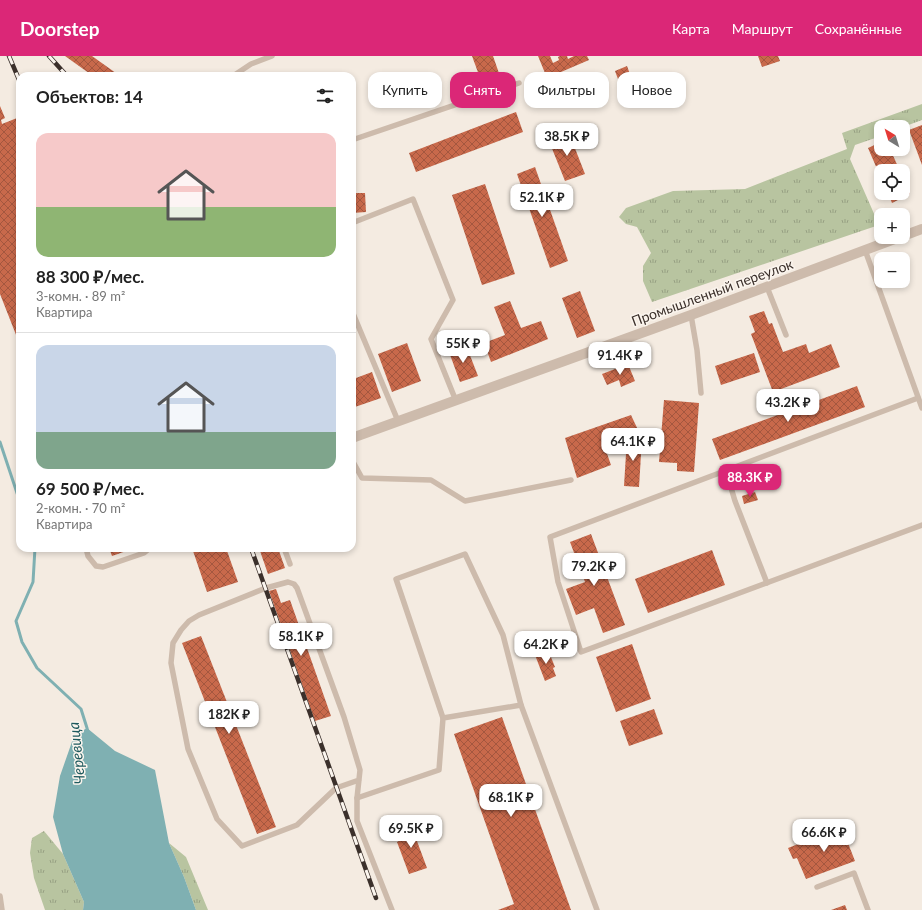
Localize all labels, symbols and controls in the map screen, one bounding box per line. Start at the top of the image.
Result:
text: Doorstep [20,17,100,40]
text: Карта [672,20,710,37]
text: Маршрут [732,20,793,37]
text: Сохранённые [815,20,902,37]
chip: Купить [368,72,442,108]
chip: Снять [450,72,516,108]
chip: Фильтры [524,72,609,108]
chip: Новое [617,72,686,108]
icon: filters [314,85,336,107]
text: Объектов: 14 [36,86,143,107]
north arrow [874,120,910,156]
map controls [874,120,910,288]
pin: 38.5K ₽ [530,123,604,157]
text: 38.5K ₽ [544,128,590,144]
icon: home [150,159,222,231]
button: locate [874,164,910,200]
pin: 52.1K ₽ [505,184,579,218]
text: 52.1K ₽ [519,189,565,205]
button: + [874,208,910,244]
button: − [874,252,910,288]
street label: Промышленный переулок [629,255,796,329]
text: 88 300 ₽/мес. [36,266,144,287]
text: 3-комн. · 89 m² [36,288,125,304]
text: Квартира [36,304,92,320]
pin: 55K ₽ [435,330,491,364]
text: 55K ₽ [446,335,480,351]
pin: 91.4K ₽ [583,342,657,376]
text: 91.4K ₽ [597,347,643,363]
icon: home [150,371,222,443]
pin: 43.2K ₽ [751,389,825,423]
text: 43.2K ₽ [765,394,811,410]
pin: 64.1K ₽ [596,428,670,462]
text: 64.1K ₽ [610,433,656,449]
pin: 88.3K ₽ [713,464,787,498]
text: 88.3K ₽ [727,469,773,485]
text: 69 500 ₽/мес. [36,478,144,499]
text: 2-комн. · 70 m² [36,500,125,516]
text: Квартира [36,516,92,532]
pin: 79.2K ₽ [557,553,631,587]
text: 79.2K ₽ [571,558,617,574]
pin: 58.1K ₽ [264,623,338,657]
text: 58.1K ₽ [278,628,324,644]
pin: 64.2K ₽ [509,631,583,665]
text: 64.2K ₽ [523,636,569,652]
pin: 182K ₽ [196,701,262,735]
text: 182K ₽ [208,706,250,722]
water label: Черевица [64,721,88,785]
pin: 68.1K ₽ [474,784,548,818]
text: 68.1K ₽ [488,789,534,805]
pin: 69.5K ₽ [374,815,448,849]
pin: 66.6K ₽ [787,819,861,853]
text: 69.5K ₽ [388,820,434,836]
text: 66.6K ₽ [801,824,847,840]

